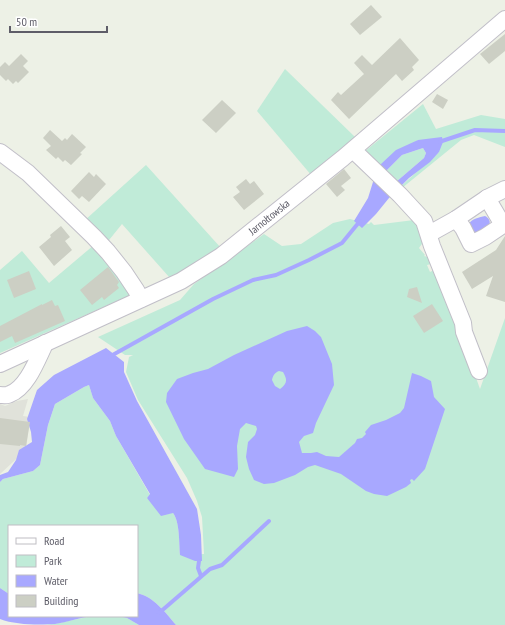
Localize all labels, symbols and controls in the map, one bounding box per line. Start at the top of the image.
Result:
scale bar [10,8,107,34]
text: 50 m [16,14,37,29]
street label: Jarnołtowska [245,196,292,238]
legend [8,525,138,617]
text: Road [44,533,64,548]
text: Park [44,553,62,568]
text: Water [44,573,69,588]
text: Building [44,593,79,608]

